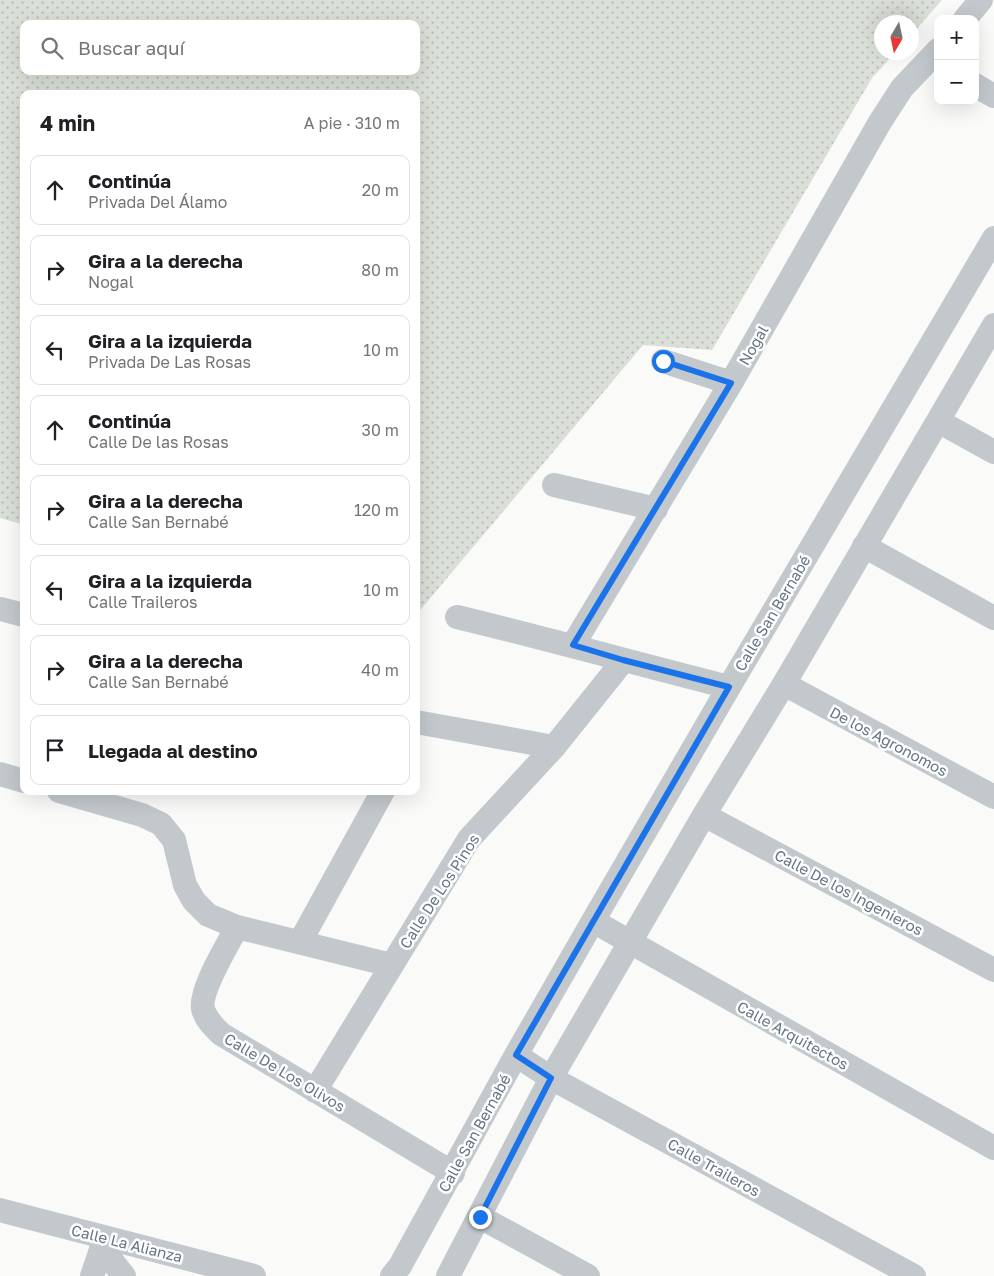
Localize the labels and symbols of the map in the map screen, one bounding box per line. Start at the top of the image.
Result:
north arrow [874,15,919,60]
street label: Nogal [734,322,772,368]
route start [652,350,675,373]
street label: Calle San Bernabé [730,552,814,674]
street label: De los Agronomos [827,702,951,780]
street label: Calle De Los Pinos [395,830,483,952]
street label: Calle De los Ingenieros [772,845,926,939]
street label: Calle Arquitectos [734,997,852,1073]
street label: Calle De Los Olivos [221,1029,349,1115]
street label: Calle San Bernabé [434,1071,514,1195]
street label: Calle Traileros [665,1134,763,1200]
route end [469,1206,492,1229]
street label: Calle La Alianza [70,1220,184,1266]

